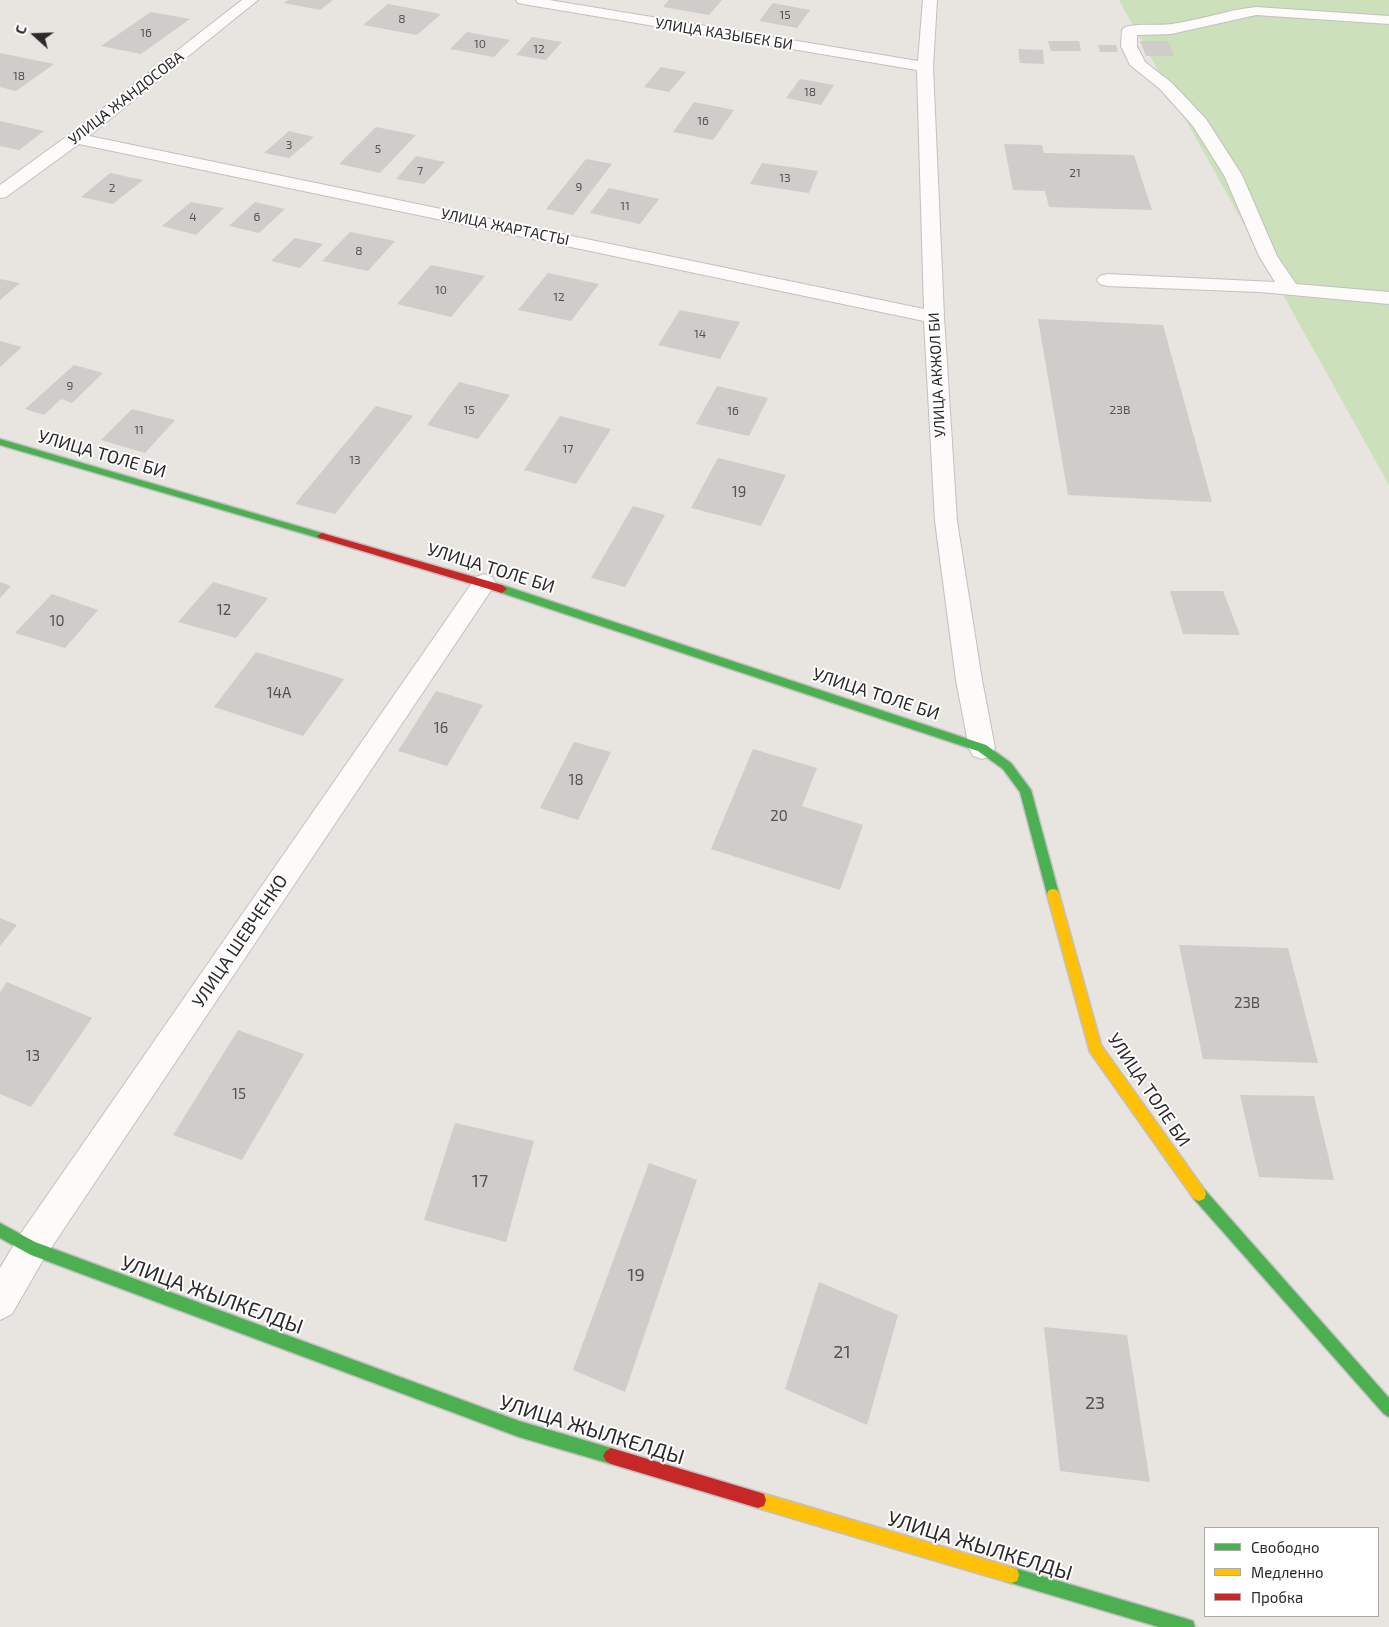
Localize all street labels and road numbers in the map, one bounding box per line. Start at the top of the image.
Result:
street label: УЛИЦА КАЗЫБЕК БИ [654,14,794,54]
street label: УЛИЦА ЖАНДОСОВА [65,47,187,149]
street label: УЛИЦА ЖАРТАСТЫ [439,205,571,249]
street label: УЛИЦА АКЖОЛ БИ [925,312,949,438]
street label: УЛИЦА ТОЛЕ БИ [35,425,169,483]
street label: УЛИЦА ТОЛЕ БИ [425,538,557,598]
street label: УЛИЦА ТОЛЕ БИ [810,663,942,725]
street label: УЛИЦА ШЕВЧЕНКО [188,871,292,1011]
street label: УЛИЦА ТОЛЕ БИ [1103,1029,1195,1151]
street label: УЛИЦА ЖЫЛКЕЛДЫ [117,1250,307,1340]
street label: УЛИЦА ЖЫЛКЕЛДЫ [496,1390,688,1470]
street label: УЛИЦА ЖЫЛКЕЛДЫ [884,1506,1076,1586]

